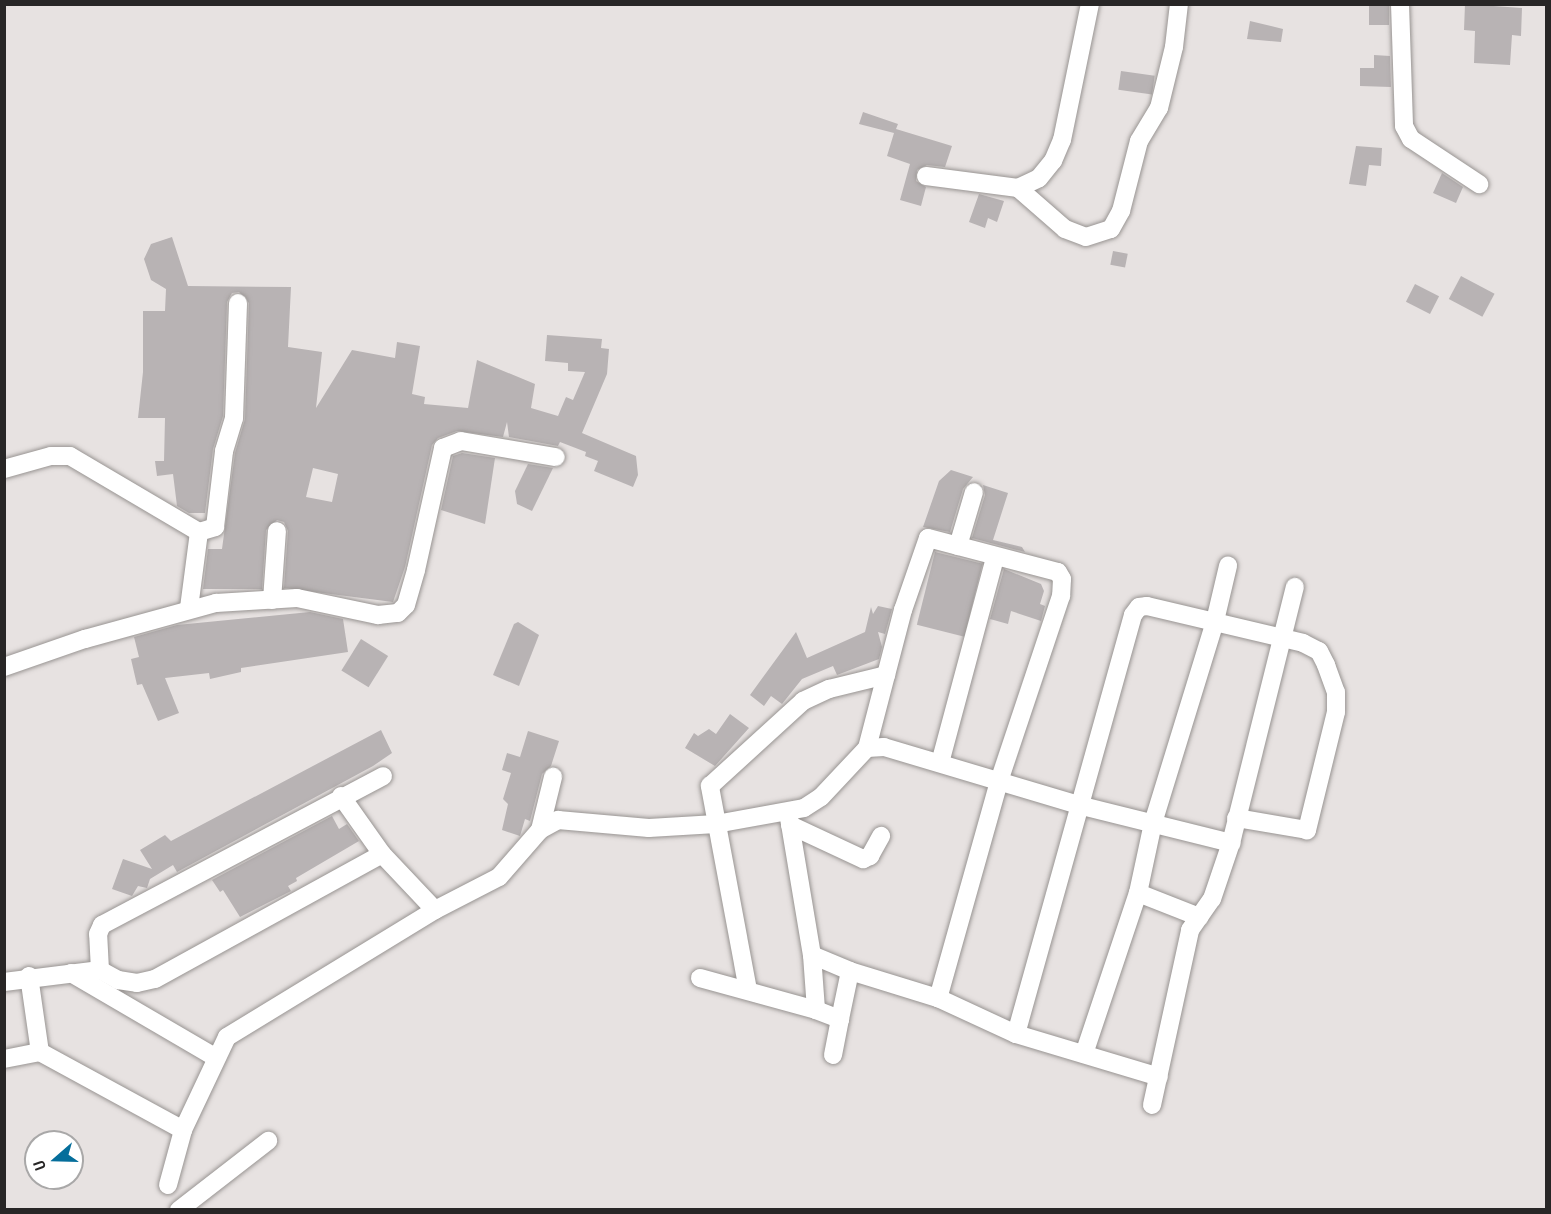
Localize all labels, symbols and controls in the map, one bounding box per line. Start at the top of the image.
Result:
north arrow [24,1130,84,1190]
text: U [27,1157,51,1174]

